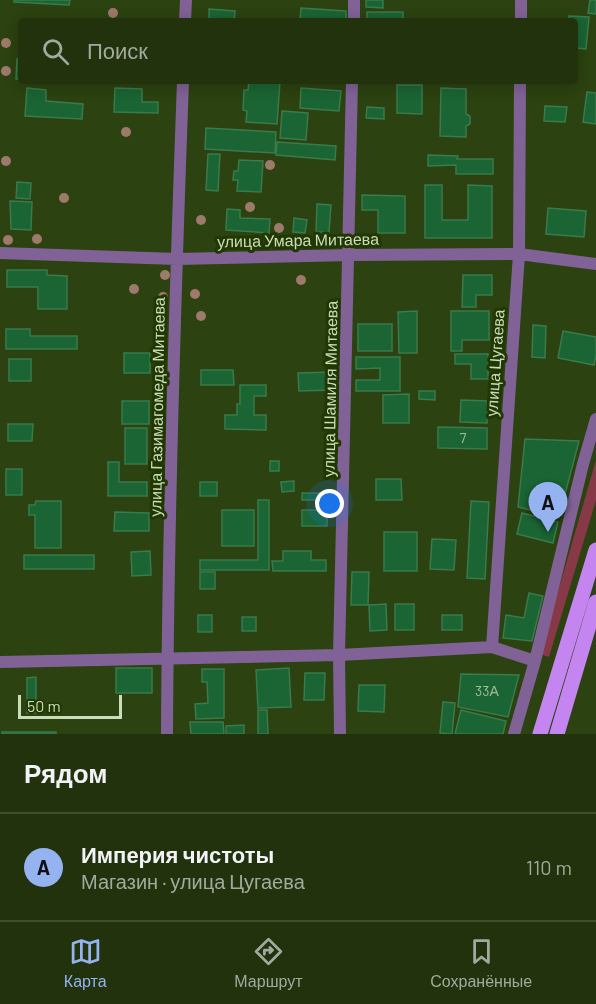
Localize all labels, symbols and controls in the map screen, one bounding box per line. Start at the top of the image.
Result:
search box [18,18,578,84]
icon: search [39,35,72,68]
text: Поиск [87,37,148,63]
street label: улица Умара Митаева [217,229,379,250]
street label: улица Газимагомеда Митаева [145,297,168,517]
street label: улица Шамиля Митаева [318,301,341,477]
street label: улица Цугаева [481,309,508,417]
house number: 7 [460,429,467,446]
pin: A [528,482,568,532]
your location [315,489,344,518]
house number: 33А [475,682,500,699]
scale bar [18,692,122,720]
text: 50 m [27,696,61,715]
text: Рядом [24,757,107,788]
text: Империя чистоты [81,841,274,867]
text: A [37,855,50,879]
text: 110 m [526,855,572,879]
text: Магазин · улица Цугаева [81,869,305,893]
tab: Карта [64,935,107,991]
tab: Маршрут [234,935,303,991]
tab: Сохранённые [430,935,532,991]

